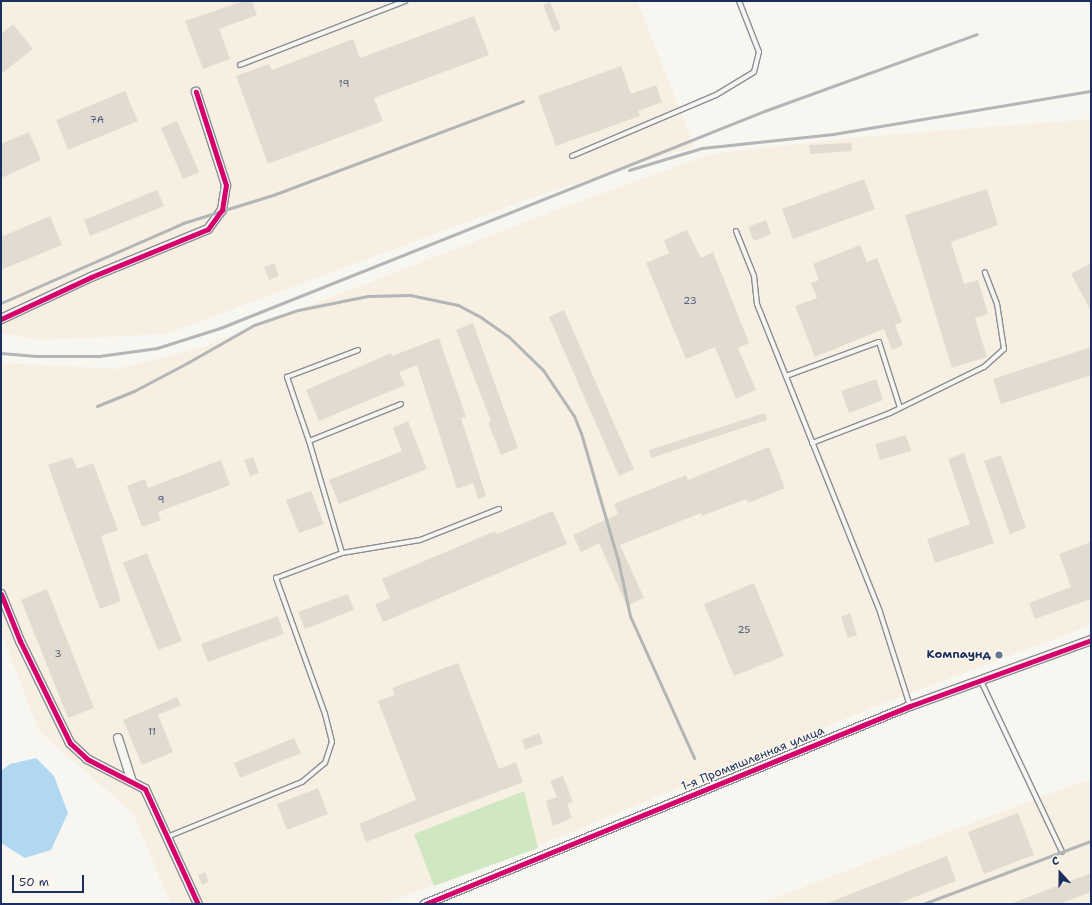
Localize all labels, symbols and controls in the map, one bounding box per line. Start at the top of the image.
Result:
house number: 19 [339,78,349,90]
house number: 7А [90,114,104,126]
house number: 23 [683,295,697,307]
house number: 9 [158,494,164,506]
house number: 25 [738,624,750,636]
house number: 3 [55,648,61,660]
place label: Компаунд [927,648,991,662]
marker: Компаунд [994,650,1004,660]
street label: 1-я Промышленная улица [680,724,826,794]
house number: 11 [148,726,156,738]
north arrow [1040,853,1080,893]
text: С [1050,853,1061,870]
scale bar [14,867,86,893]
text: 50 m [19,874,49,890]

